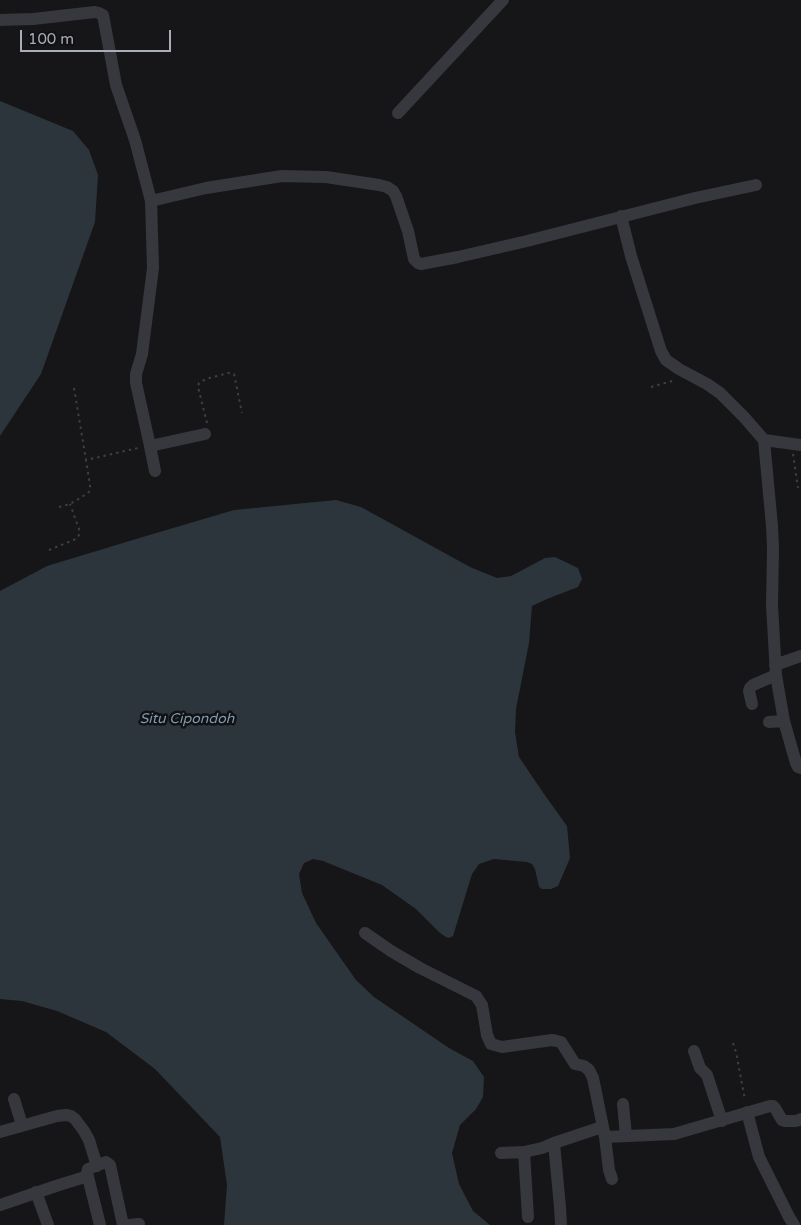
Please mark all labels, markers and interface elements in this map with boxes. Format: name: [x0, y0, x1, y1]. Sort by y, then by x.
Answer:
scale bar: [22, 20, 174, 52]
text: 100 m: [28, 30, 74, 48]
water label: Situ Cipondoh: [140, 711, 234, 727]

